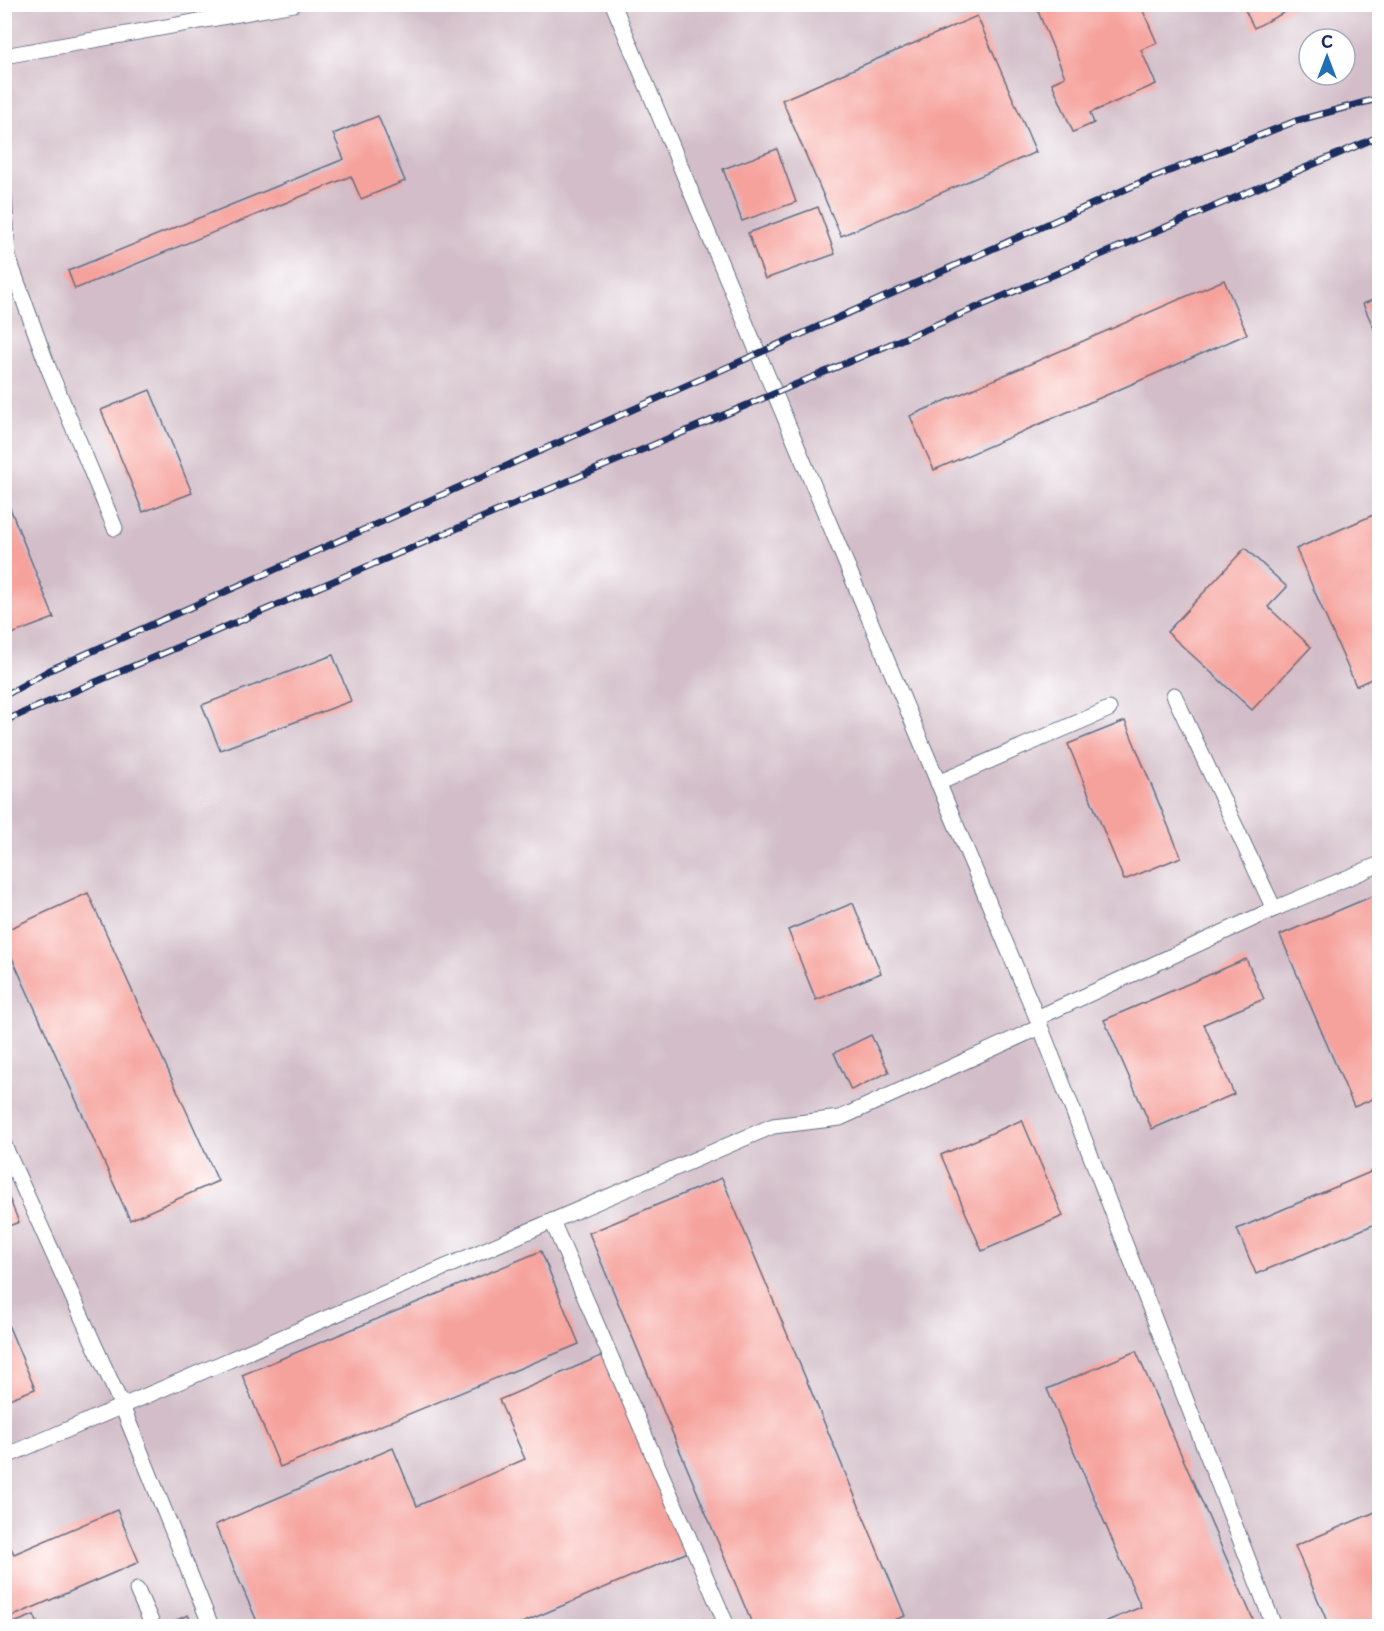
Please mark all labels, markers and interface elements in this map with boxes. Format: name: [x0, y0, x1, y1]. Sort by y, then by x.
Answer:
north arrow: [1297, 27, 1357, 87]
text: С: [1321, 29, 1333, 53]

